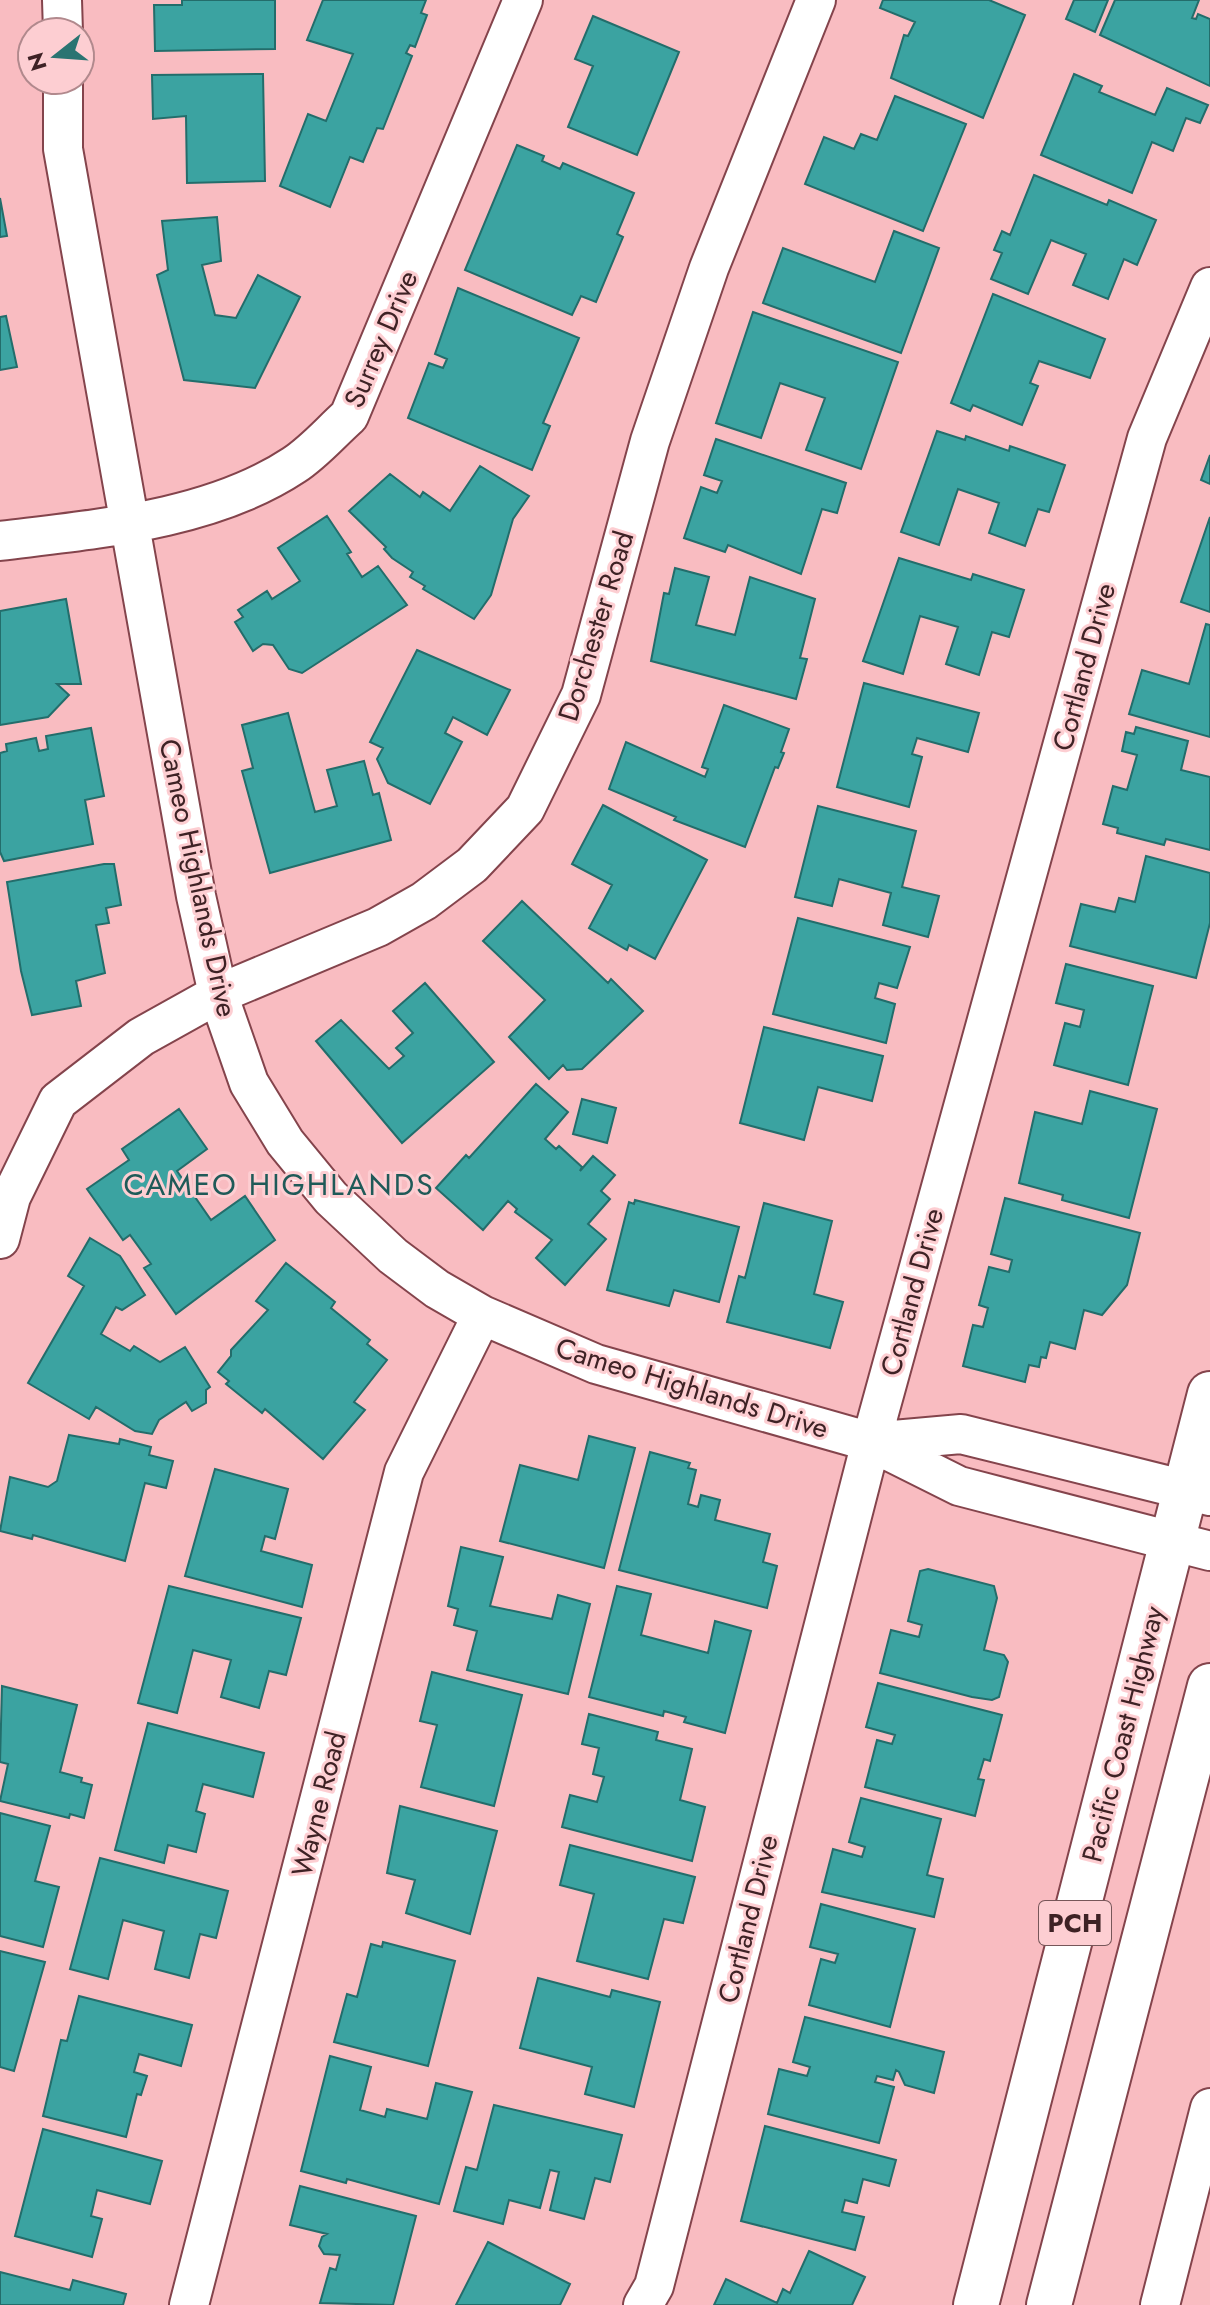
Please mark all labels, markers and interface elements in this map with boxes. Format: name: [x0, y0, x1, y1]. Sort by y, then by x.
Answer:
north arrow: [16, 16, 96, 96]
text: N: [19, 49, 55, 75]
street label: Surrey Drive: [334, 264, 428, 414]
street label: Dorchester Road: [548, 526, 644, 726]
street label: Cortland Drive: [1042, 579, 1126, 755]
street label: Cameo Highlands Drive: [149, 735, 247, 1021]
district label: CAMEO HIGHLANDS: [123, 1163, 435, 1206]
street label: Cortland Drive: [870, 1204, 954, 1380]
street label: Cameo Highlands Drive: [551, 1327, 833, 1449]
street label: Pacific Coast Highway: [1071, 1601, 1175, 1866]
street label: Wayne Road: [281, 1727, 357, 1881]
street label: Cortland Drive: [707, 1831, 789, 2007]
road number: PCH: [1039, 1901, 1111, 1945]

